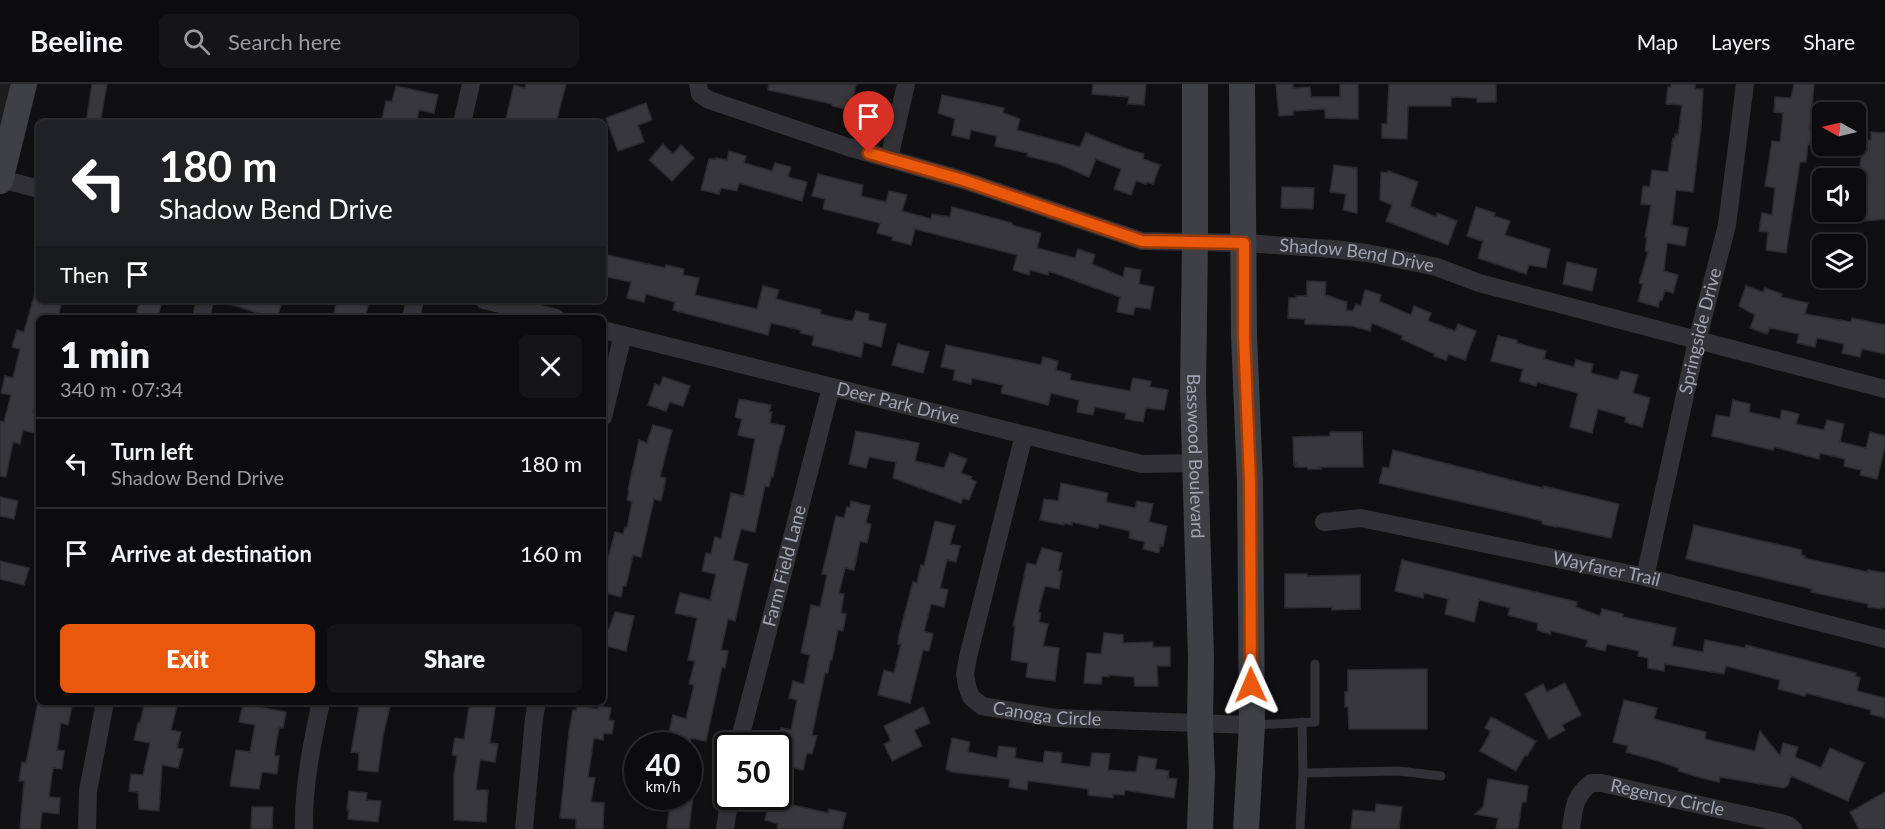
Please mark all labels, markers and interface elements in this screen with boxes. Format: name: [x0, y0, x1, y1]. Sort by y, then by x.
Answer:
search box: [159, 14, 579, 68]
text: Beeline: [30, 24, 123, 58]
icon: search: [180, 25, 213, 58]
text: Search here: [228, 28, 341, 55]
text: Map: [1637, 29, 1678, 54]
text: Layers: [1711, 29, 1770, 54]
text: Share: [1803, 29, 1855, 54]
pin: [843, 91, 894, 153]
icon: arrive: [852, 100, 885, 133]
north arrow: [1812, 102, 1866, 156]
map controls: [1812, 102, 1866, 288]
text: 180 m: [159, 141, 277, 191]
icon: left: [60, 144, 138, 222]
button: sound: [1812, 168, 1866, 222]
text: Shadow Bend Drive: [159, 192, 393, 225]
street label: Shadow Bend Drive: [1279, 233, 1436, 276]
button: layers: [1812, 234, 1866, 288]
icon: arrive: [121, 258, 154, 291]
text: Then: [60, 261, 109, 288]
street label: Springside Drive: [1674, 265, 1725, 396]
text: 1 min: [60, 332, 150, 376]
button: close: [519, 335, 582, 398]
street label: Basswood Boulevard: [1183, 373, 1209, 539]
street label: Deer Park Drive: [834, 376, 962, 428]
text: 340 m · 07:34: [60, 377, 183, 401]
text: Turn left: [111, 438, 193, 465]
icon: left: [60, 447, 93, 480]
text: 180 m: [520, 450, 582, 477]
text: Shadow Bend Drive: [111, 465, 284, 489]
street label: Farm Field Lane: [757, 503, 810, 629]
icon: arrive: [60, 537, 93, 570]
text: Arrive at destination: [111, 540, 312, 567]
text: 160 m: [520, 540, 582, 567]
street label: Wayfarer Trail: [1551, 546, 1663, 591]
button: Exit: [60, 624, 315, 693]
button: Share: [327, 624, 582, 693]
position arrow: [1219, 653, 1283, 717]
street label: Canoga Circle: [991, 696, 1102, 730]
speed limit sign: 50: [714, 732, 792, 810]
text: 40: [646, 746, 680, 782]
street label: Regency Circle: [1609, 773, 1727, 820]
text: km/h: [645, 777, 681, 795]

